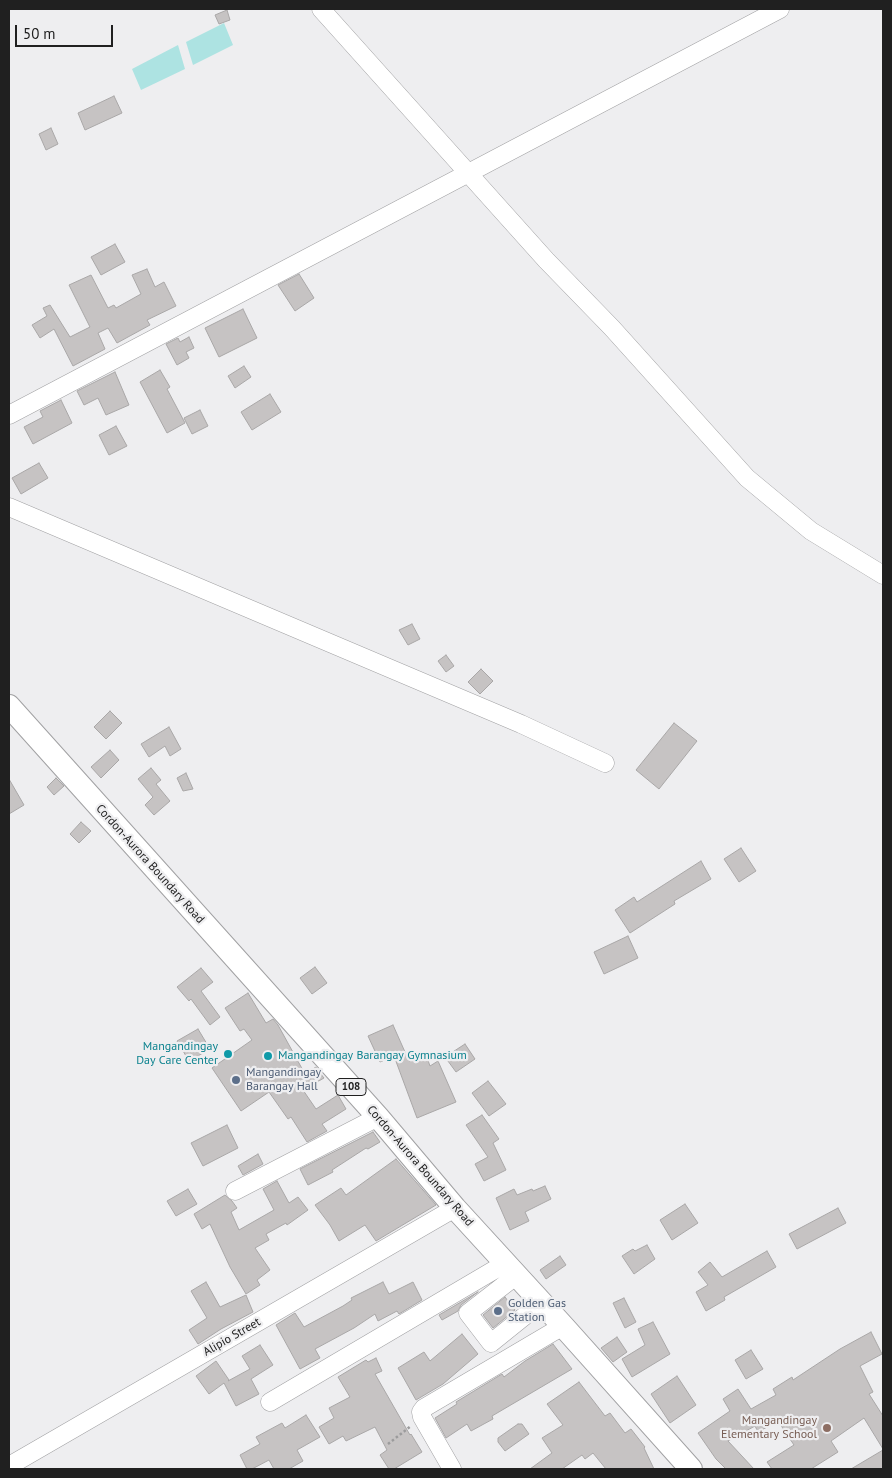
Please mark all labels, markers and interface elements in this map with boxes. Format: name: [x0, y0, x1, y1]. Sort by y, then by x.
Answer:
scale bar: [18, 15, 115, 47]
text: 50 m: [23, 24, 56, 43]
street label: Cordon-Aurora Boundary Road: [93, 802, 207, 926]
place label: Mangandingay Day Care Center: [136, 1040, 218, 1068]
marker: Mangandingay Day Care Center: [222, 1048, 234, 1060]
place label: Mangandingay Barangay Gymnasium: [278, 1049, 467, 1063]
marker: Mangandingay Barangay Gymnasium: [262, 1050, 274, 1062]
place label: Mangandingay Barangay Hall: [246, 1066, 321, 1094]
marker: Mangandingay Barangay Hall: [230, 1074, 242, 1086]
road number: 108: [336, 1078, 366, 1096]
street label: Cordon-Aurora Boundary Road: [364, 1103, 476, 1229]
place label: Golden Gas Station: [508, 1297, 566, 1325]
marker: Golden Gas Station: [492, 1305, 504, 1317]
street label: Alipio Street: [201, 1315, 263, 1359]
place label: Mangandingay Elementary School: [721, 1414, 817, 1442]
marker: Mangandingay Elementary School: [821, 1422, 833, 1434]

